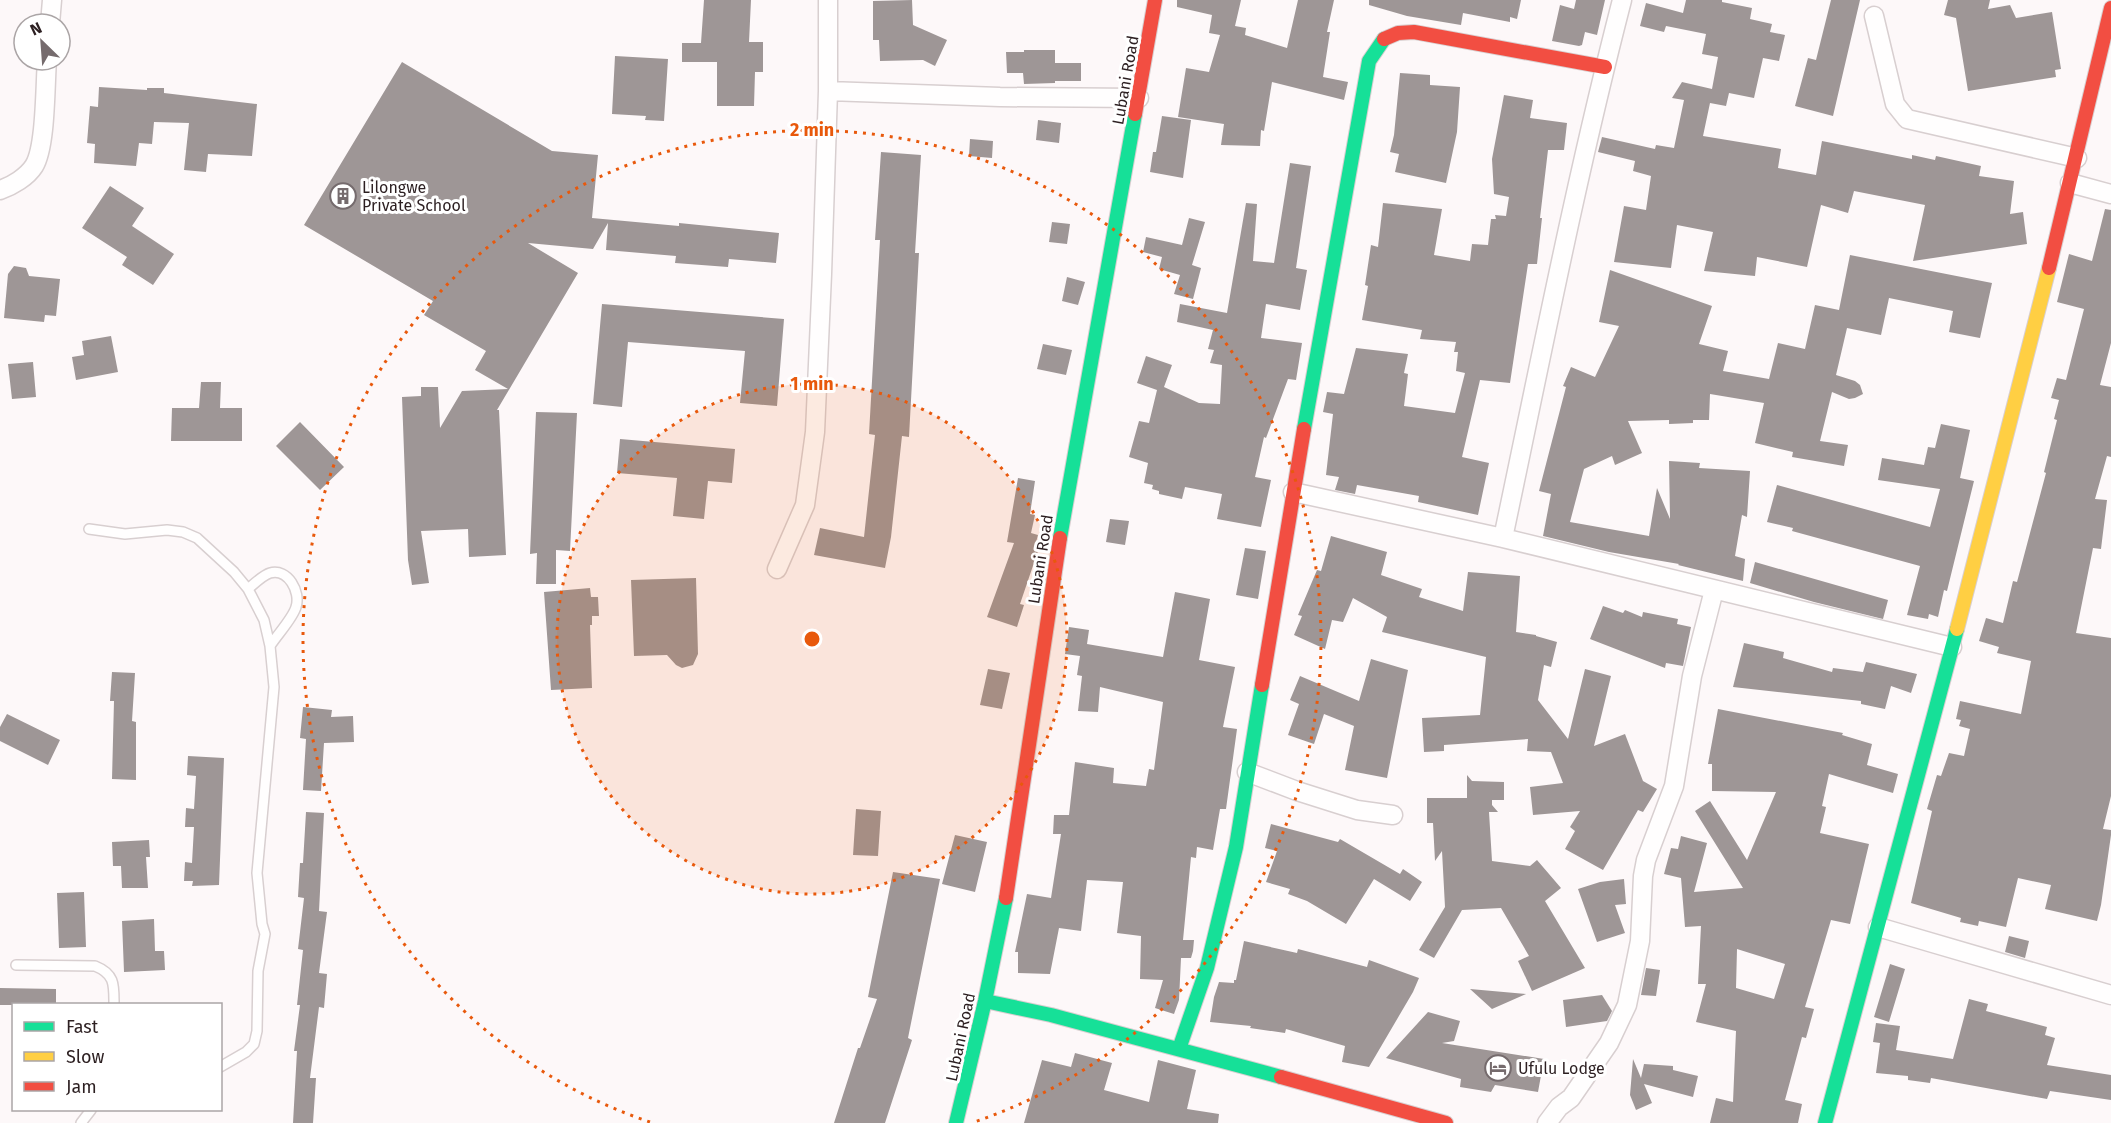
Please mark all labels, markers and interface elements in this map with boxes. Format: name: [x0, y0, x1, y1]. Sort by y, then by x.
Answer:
north arrow: [12, 12, 72, 72]
text: N: [27, 18, 45, 40]
street label: Lubani Road: [1108, 34, 1143, 126]
text: 2 min: [790, 119, 834, 141]
place label: Lilongwe Private School: [362, 178, 466, 215]
building icon: Lilongwe Private School: [328, 181, 358, 211]
text: 1 min: [790, 373, 834, 395]
street label: Lubani Road: [1024, 513, 1057, 605]
centre of rings: [802, 629, 822, 649]
street label: Lubani Road: [942, 991, 979, 1083]
legend: [12, 1003, 222, 1111]
text: Fast: [66, 1016, 99, 1038]
text: Slow: [66, 1046, 105, 1068]
hotel icon: Ufulu Lodge: [1483, 1053, 1513, 1083]
place label: Ufulu Lodge: [1518, 1059, 1605, 1078]
text: Jam: [66, 1076, 97, 1098]

